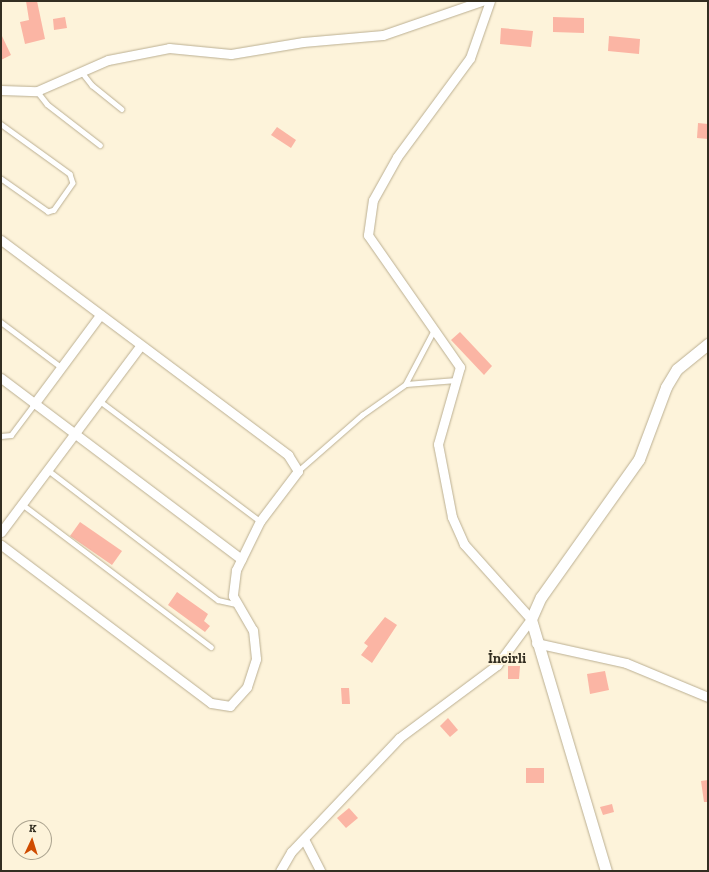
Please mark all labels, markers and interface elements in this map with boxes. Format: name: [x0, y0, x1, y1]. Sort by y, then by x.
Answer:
district label: İncirli: [488, 651, 526, 667]
north arrow: [12, 820, 52, 860]
text: K: [29, 822, 37, 835]

